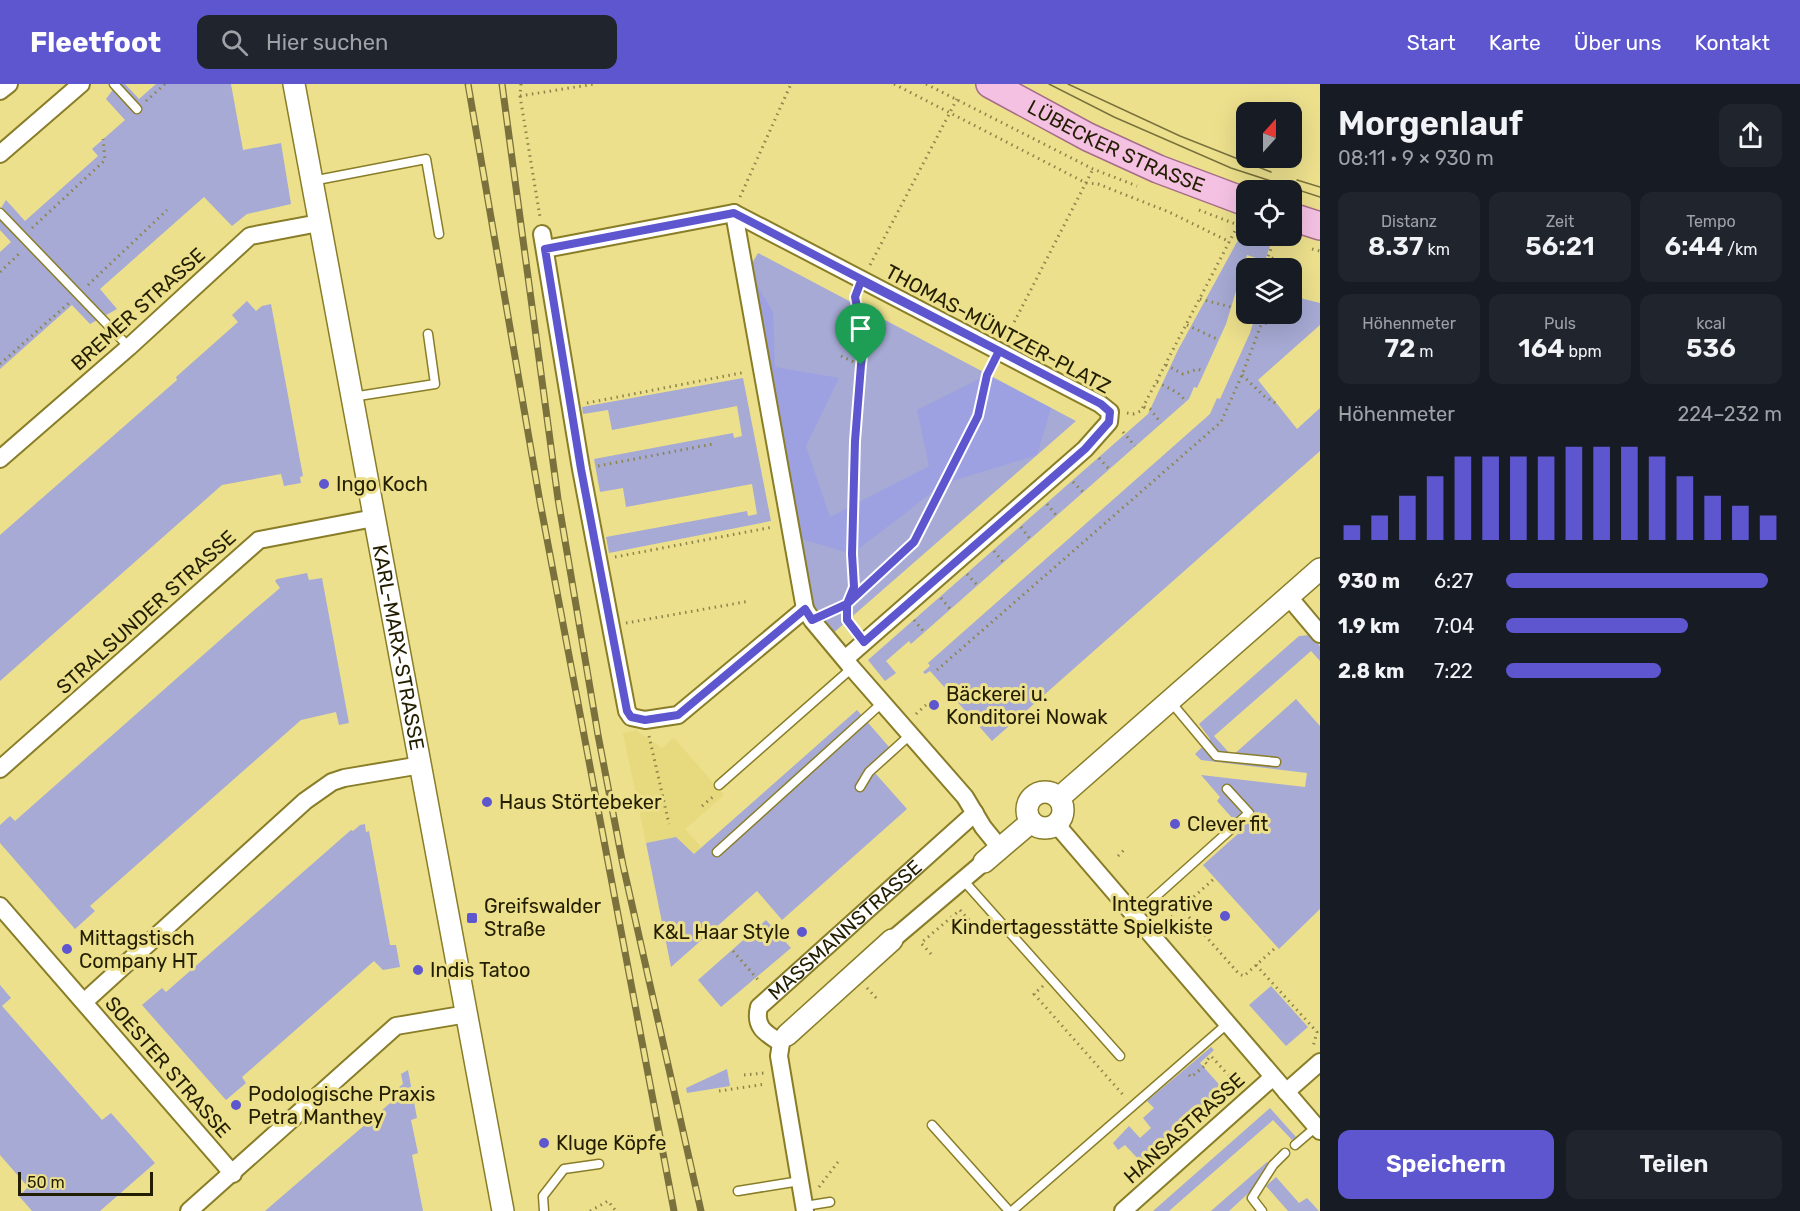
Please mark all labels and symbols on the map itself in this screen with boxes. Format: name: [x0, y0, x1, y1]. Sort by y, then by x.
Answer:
street label: LÜBECKER STRASSE: [1023, 95, 1208, 197]
north arrow: [1236, 102, 1302, 168]
street label: BREMER STRASSE: [66, 243, 210, 375]
street label: THOMAS-MÜNTZER-PLATZ: [881, 259, 1115, 399]
pin: [835, 303, 886, 365]
place label: Ingo Koch: [336, 472, 428, 496]
marker: Ingo Koch: [317, 477, 331, 491]
street label: STRALSUNDER STRASSE: [51, 525, 241, 699]
street label: KARL-MARX-STRASSE: [368, 543, 429, 752]
place label: Bäckerei u. Konditorei Nowak: [946, 682, 1108, 729]
marker: Bäckerei u. Konditorei Nowak: [927, 698, 941, 712]
place label: Haus Störtebeker: [499, 790, 662, 814]
marker: Haus Störtebeker: [480, 795, 494, 809]
place label: Clever fit: [1187, 812, 1269, 836]
marker: Clever fit: [1168, 817, 1182, 831]
street label: MASSMANNSTRASSE: [763, 855, 927, 1005]
place label: Integrative Kindertagesstätte Spielkiste: [951, 892, 1213, 939]
place label: Greifswalder Straße: [484, 894, 601, 941]
marker: Integrative Kindertagesstätte Spielkiste: [1218, 909, 1232, 923]
marker: Greifswalder Straße: [465, 911, 479, 925]
place label: K&L Haar Style: [653, 920, 790, 944]
marker: K&L Haar Style: [795, 925, 809, 939]
place label: Mittagstisch Company HT: [79, 926, 198, 973]
marker: Mittagstisch Company HT: [60, 942, 74, 956]
place label: Indis Tatoo: [430, 958, 530, 982]
marker: Indis Tatoo: [411, 963, 425, 977]
street label: SOESTER STRASSE: [100, 991, 236, 1143]
street label: HANSASTRASSE: [1119, 1068, 1249, 1188]
place label: Podologische Praxis Petra Manthey: [248, 1082, 435, 1129]
marker: Podologische Praxis Petra Manthey: [229, 1098, 243, 1112]
place label: Kluge Köpfe: [556, 1131, 666, 1155]
marker: Kluge Köpfe: [537, 1136, 551, 1150]
scale bar: [18, 1169, 153, 1196]

